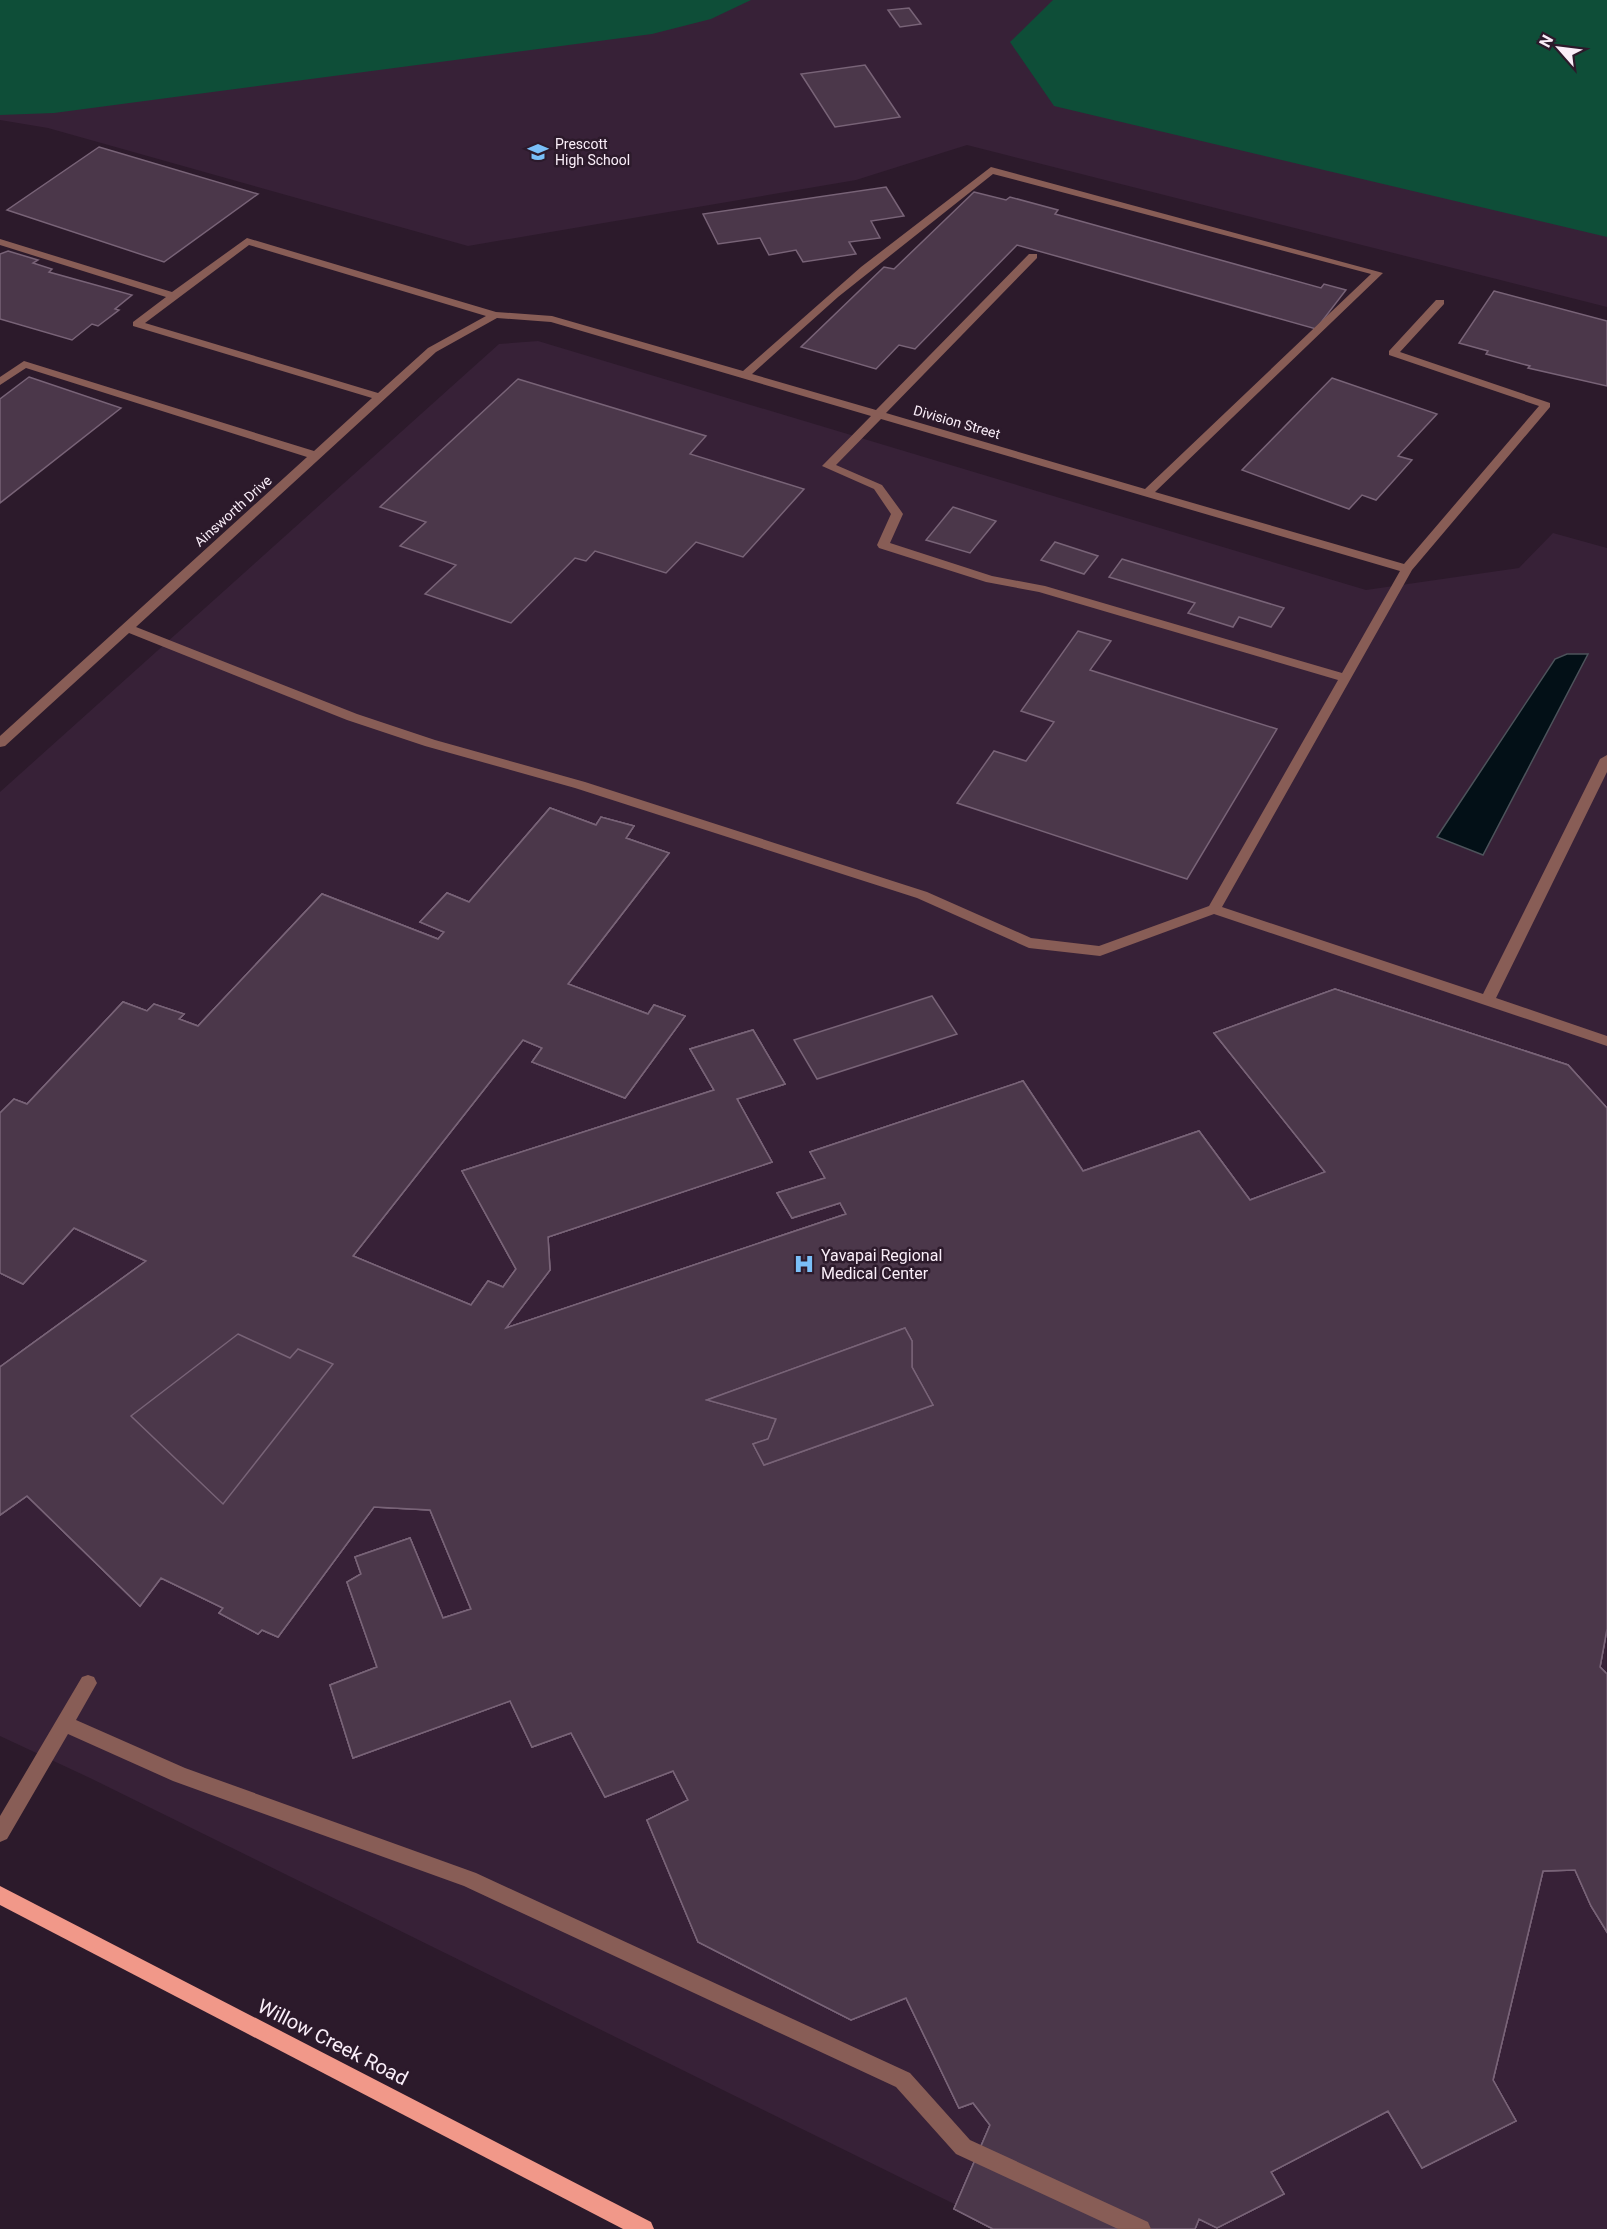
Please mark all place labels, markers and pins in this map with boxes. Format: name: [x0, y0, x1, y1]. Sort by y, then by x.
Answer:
place label: Prescott High School: [555, 136, 630, 168]
school or university icon: Prescott High School: [526, 140, 550, 164]
place label: Yavapai Regional Medical Center: [821, 1246, 942, 1283]
hospital icon: Yavapai Regional Medical Center: [792, 1252, 816, 1276]

